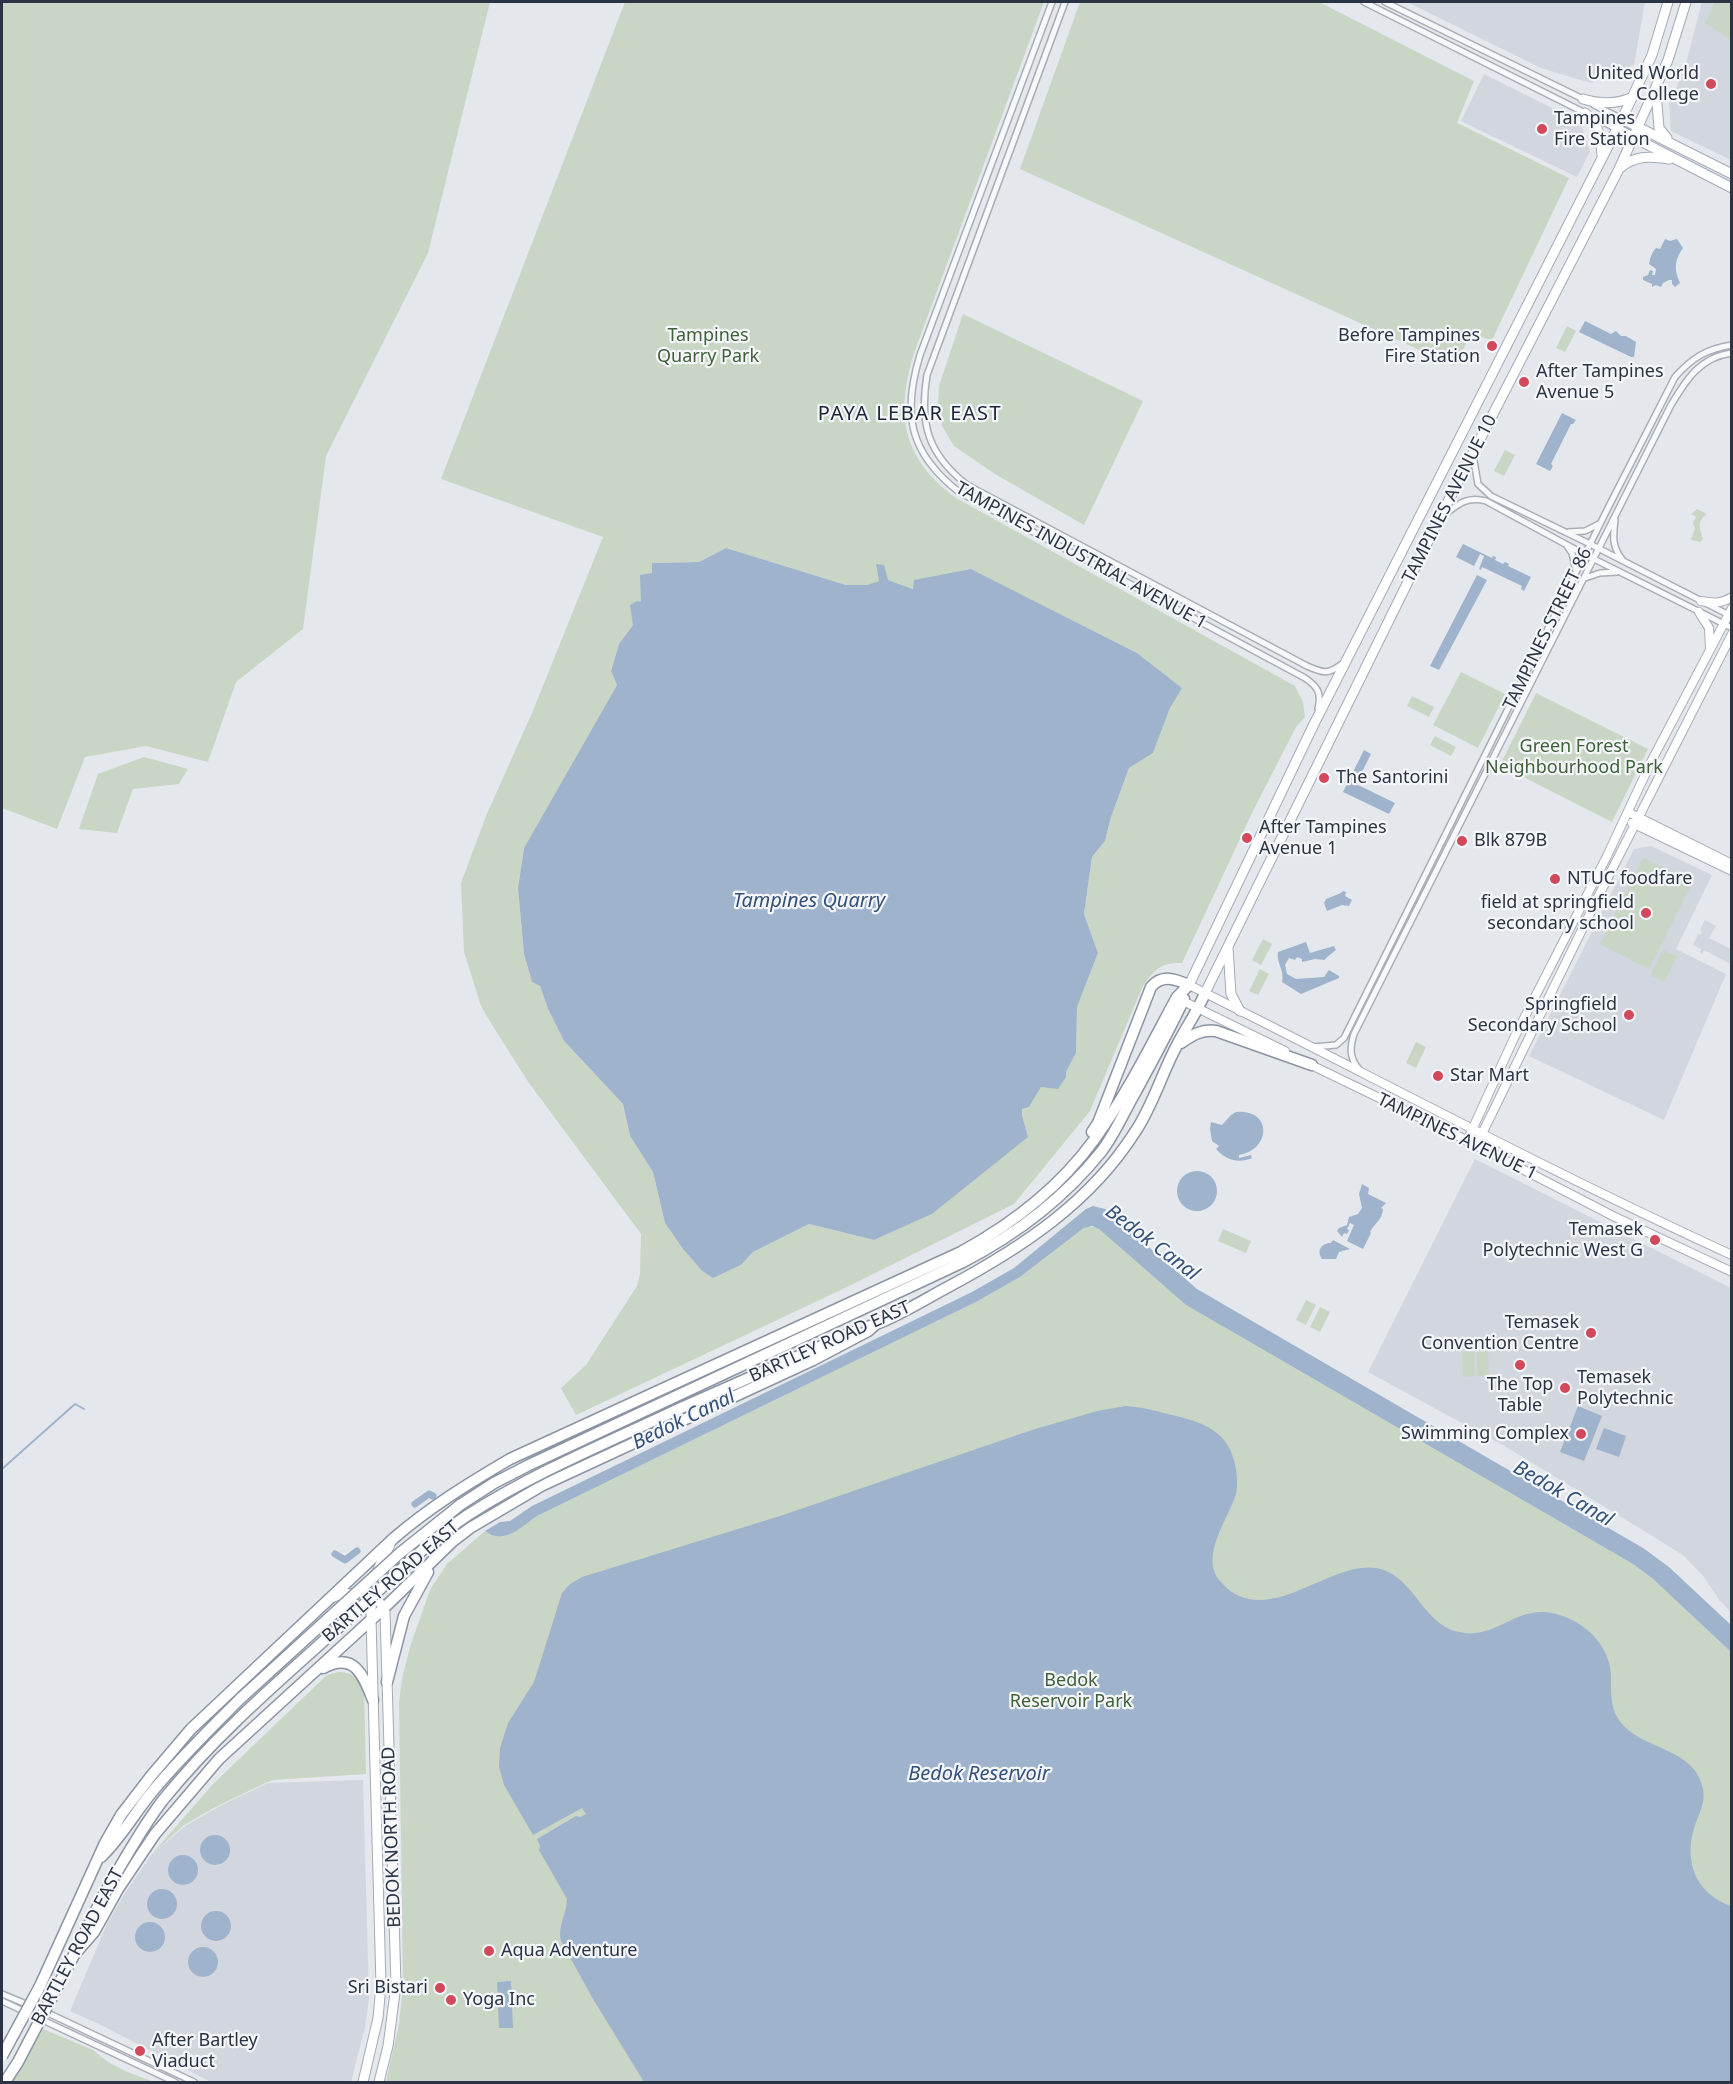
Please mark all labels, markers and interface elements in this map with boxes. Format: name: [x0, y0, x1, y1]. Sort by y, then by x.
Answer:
place label: United World College: [1587, 63, 1699, 106]
marker: United World College: [1704, 77, 1718, 91]
place label: Tampines Fire Station: [1554, 108, 1650, 150]
marker: Tampines Fire Station: [1535, 122, 1549, 136]
park label: Tampines Quarry Park: [657, 325, 759, 368]
place label: Before Tampines Fire Station: [1338, 325, 1480, 368]
marker: Before Tampines Fire Station: [1485, 339, 1499, 353]
place label: After Tampines Avenue 5: [1536, 361, 1664, 404]
marker: After Tampines Avenue 5: [1517, 375, 1531, 389]
district label: PAYA LEBAR EAST: [818, 402, 1002, 426]
street label: TAMPINES AVENUE 10: [1398, 411, 1502, 587]
street label: TAMPINES INDUSTRIAL AVENUE 1: [952, 478, 1210, 634]
street label: TAMPINES STREET 86: [1499, 544, 1597, 714]
park label: Green Forest Neighbourhood Park: [1485, 736, 1663, 778]
place label: The Santorini: [1336, 767, 1448, 789]
marker: The Santorini: [1317, 771, 1331, 785]
place label: After Tampines Avenue 1: [1259, 817, 1387, 860]
place label: Blk 879B: [1474, 830, 1547, 852]
marker: After Tampines Avenue 1: [1240, 831, 1254, 845]
marker: Blk 879B: [1455, 834, 1469, 848]
place label: NTUC foodfare: [1567, 868, 1692, 890]
marker: NTUC foodfare: [1548, 872, 1562, 886]
water label: Tampines Quarry: [733, 889, 885, 913]
place label: field at springfield secondary school: [1481, 892, 1634, 934]
marker: field at springfield secondary school: [1639, 906, 1653, 920]
place label: Springfield Secondary School: [1468, 994, 1617, 1036]
marker: Springfield Secondary School: [1622, 1008, 1636, 1022]
place label: Star Mart: [1450, 1065, 1529, 1087]
marker: Star Mart: [1431, 1069, 1445, 1083]
street label: TAMPINES AVENUE 1: [1374, 1089, 1540, 1185]
water label: Bedok Canal: [1100, 1200, 1204, 1286]
place label: Temasek Polytechnic West G: [1482, 1219, 1643, 1262]
marker: Temasek Polytechnic West G: [1648, 1233, 1662, 1247]
street label: BARTLEY ROAD EAST: [746, 1297, 914, 1387]
place label: Temasek Convention Centre: [1421, 1312, 1579, 1354]
marker: Temasek Convention Centre: [1584, 1326, 1598, 1340]
marker: The Top Table: [1513, 1358, 1527, 1372]
place label: Temasek Polytechnic: [1577, 1367, 1673, 1410]
place label: The Top Table: [1487, 1374, 1553, 1416]
marker: Temasek Polytechnic: [1558, 1381, 1572, 1395]
water label: Bedok Canal: [629, 1385, 739, 1455]
place label: Swimming Complex: [1401, 1423, 1569, 1445]
marker: Swimming Complex: [1574, 1427, 1588, 1441]
water label: Bedok Canal: [1509, 1456, 1617, 1532]
street label: BARTLEY ROAD EAST: [318, 1517, 464, 1647]
park label: Bedok Reservoir Park: [1010, 1670, 1132, 1712]
street label: BEDOK NORTH ROAD: [378, 1746, 406, 1928]
water label: Bedok Reservoir: [908, 1762, 1050, 1786]
street label: BARTLEY ROAD EAST: [28, 1865, 128, 2029]
place label: Aqua Adventure: [501, 1940, 637, 1962]
marker: Aqua Adventure: [482, 1944, 496, 1958]
place label: Sri Bistari: [348, 1977, 428, 1999]
marker: Sri Bistari: [433, 1981, 447, 1995]
place label: Yoga Inc: [463, 1989, 535, 2011]
marker: Yoga Inc: [444, 1993, 458, 2007]
place label: After Bartley Viaduct: [152, 2030, 258, 2072]
marker: After Bartley Viaduct: [133, 2044, 147, 2058]

